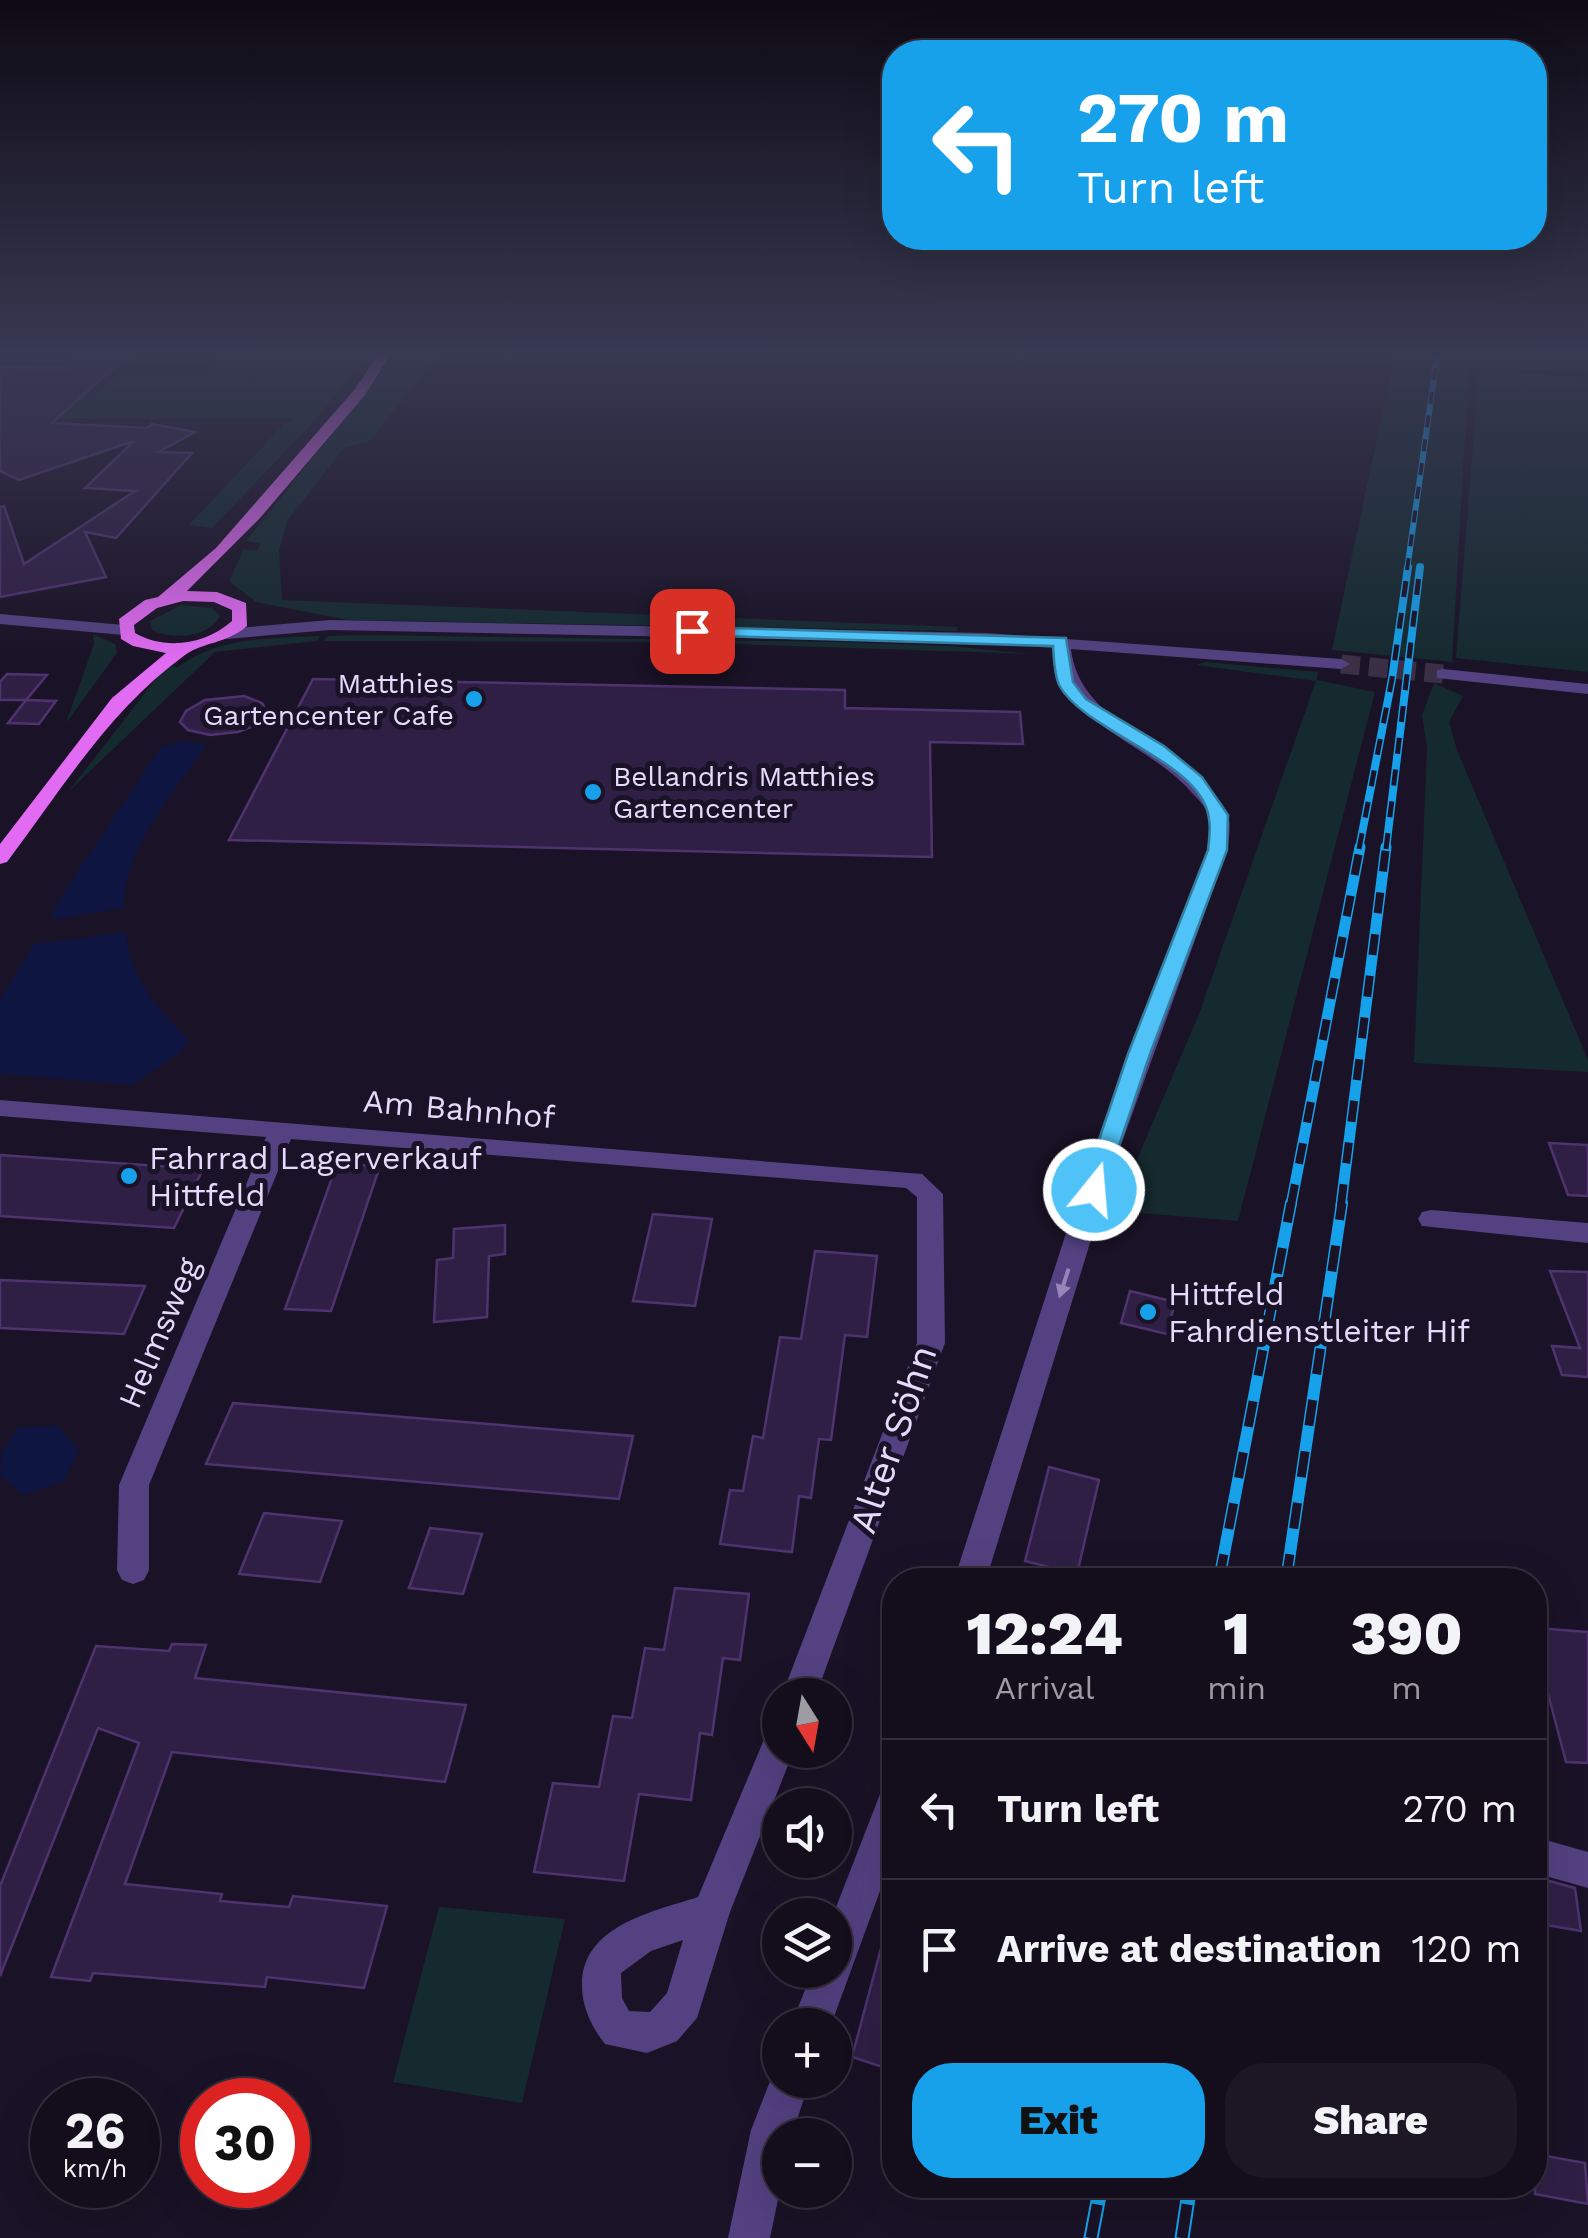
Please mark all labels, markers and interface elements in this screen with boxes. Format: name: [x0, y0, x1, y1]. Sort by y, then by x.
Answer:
text: 270 m: [1077, 77, 1289, 159]
icon: left: [912, 80, 1042, 210]
text: Turn left: [1077, 161, 1264, 214]
pin: [650, 589, 735, 674]
icon: arrive: [665, 604, 720, 659]
place label: Matthies Gartencenter Cafe: [203, 667, 454, 732]
marker: Matthies Gartencenter Cafe: [463, 688, 485, 710]
place label: Bellandris Matthies Gartencenter: [613, 760, 875, 825]
marker: Bellandris Matthies Gartencenter: [582, 781, 604, 803]
street label: Am Bahnhof: [361, 1082, 557, 1136]
position arrow: [1042, 1138, 1146, 1242]
place label: Fahrrad Lagerverkauf Hittfeld: [149, 1139, 482, 1214]
marker: Fahrrad Lagerverkauf Hittfeld: [118, 1165, 140, 1187]
street label: Helmsweg: [110, 1251, 208, 1414]
one-way arrow: [1056, 1269, 1071, 1299]
place label: Hittfeld Fahrdienstleiter Hif: [1168, 1275, 1470, 1350]
marker: Hittfeld Fahrdienstleiter Hif: [1137, 1301, 1159, 1323]
street label: Alter Söhn: [840, 1339, 946, 1539]
text: 12:24: [967, 1598, 1123, 1669]
text: 1: [1223, 1598, 1250, 1669]
text: 390: [1351, 1598, 1463, 1669]
text: Arrival: [995, 1669, 1095, 1707]
text: min: [1207, 1669, 1266, 1707]
text: m: [1391, 1669, 1422, 1707]
north arrow: [762, 1678, 852, 1768]
map controls: [762, 1678, 852, 2208]
icon: left: [912, 1782, 967, 1837]
text: Turn left: [997, 1787, 1159, 1831]
text: 270 m: [1402, 1787, 1517, 1831]
button: sound: [762, 1788, 852, 1878]
button: layers: [762, 1898, 852, 1988]
icon: arrive: [912, 1922, 967, 1977]
text: Arrive at destination: [997, 1927, 1382, 1971]
text: 120 m: [1412, 1927, 1521, 1971]
button: +: [762, 2008, 852, 2098]
button: Exit: [912, 2063, 1205, 2178]
button: Share: [1225, 2063, 1517, 2178]
speed limit sign: 30: [180, 2078, 310, 2208]
text: 26: [65, 2101, 125, 2160]
button: −: [762, 2118, 852, 2208]
text: km/h: [63, 2154, 127, 2183]

